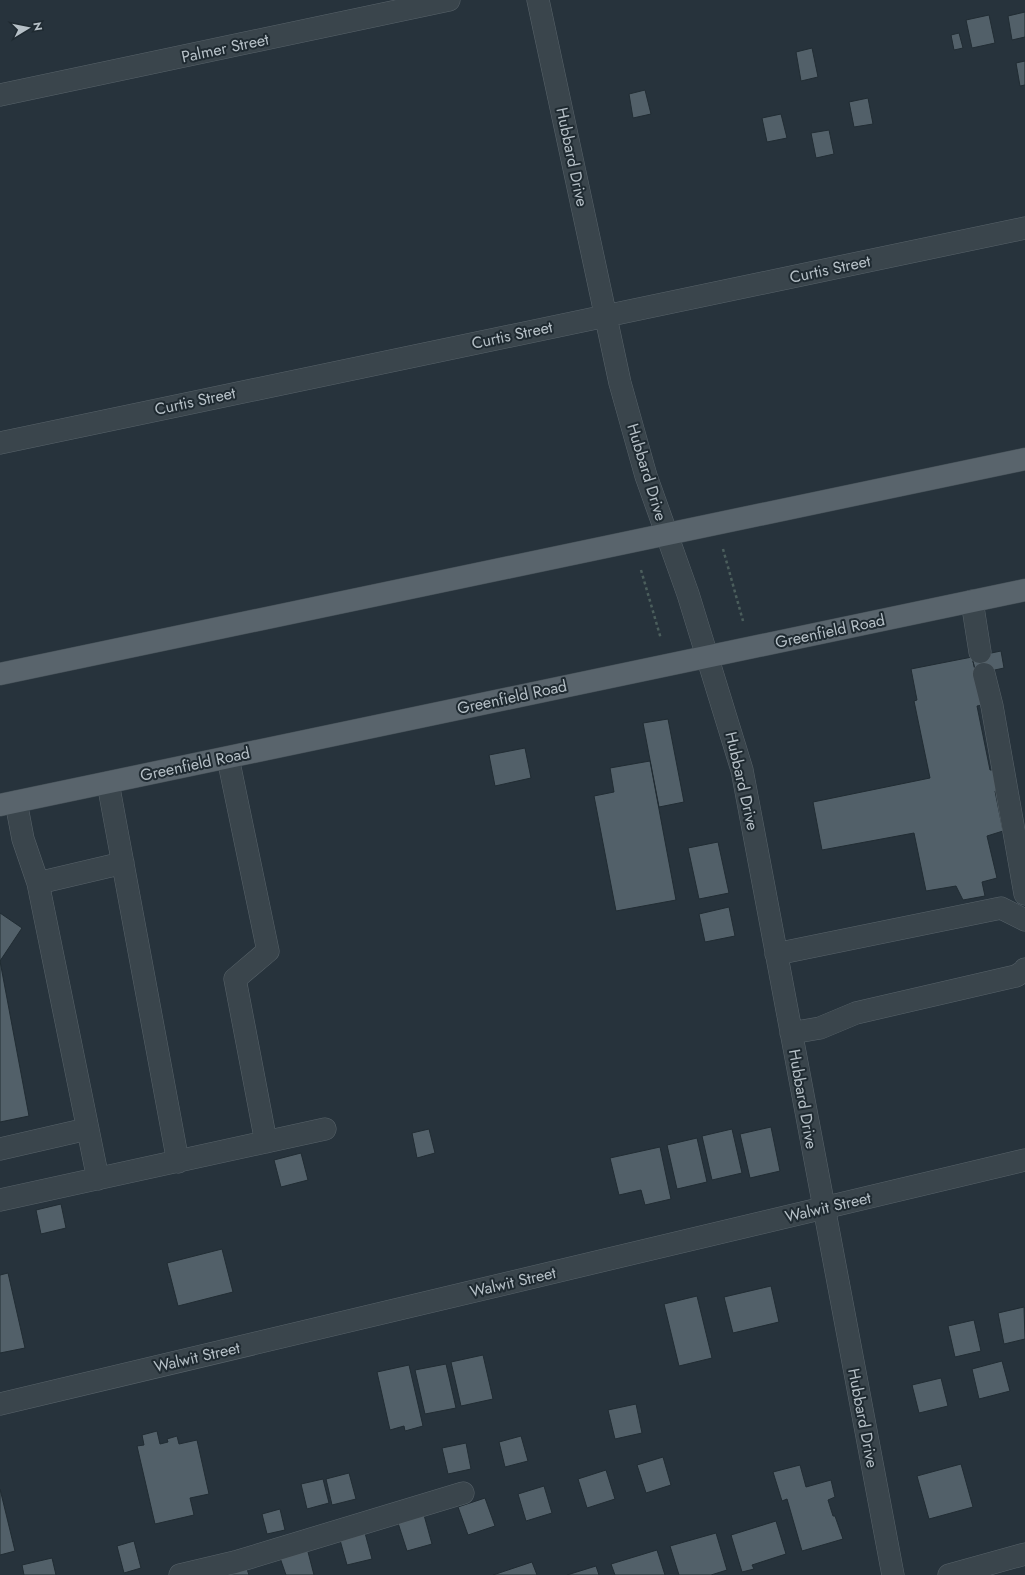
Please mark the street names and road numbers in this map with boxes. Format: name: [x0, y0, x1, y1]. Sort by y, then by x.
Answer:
street label: Palmer Street: [179, 27, 271, 68]
street label: Hubbard Drive: [550, 105, 594, 209]
street label: Curtis Street: [787, 249, 873, 289]
street label: Curtis Street: [469, 315, 555, 355]
street label: Curtis Street: [152, 381, 238, 421]
street label: Hubbard Drive: [621, 420, 673, 524]
street label: Greenfield Road: [773, 608, 887, 654]
street label: Greenfield Road: [455, 674, 569, 720]
street label: Hubbard Drive: [719, 729, 765, 833]
street label: Greenfield Road: [138, 741, 252, 787]
street label: Hubbard Drive: [783, 1047, 823, 1151]
street label: Walwit Street: [783, 1186, 873, 1228]
street label: Walwit Street: [468, 1261, 558, 1303]
street label: Walwit Street: [152, 1336, 242, 1378]
street label: Hubbard Drive: [842, 1366, 884, 1470]

